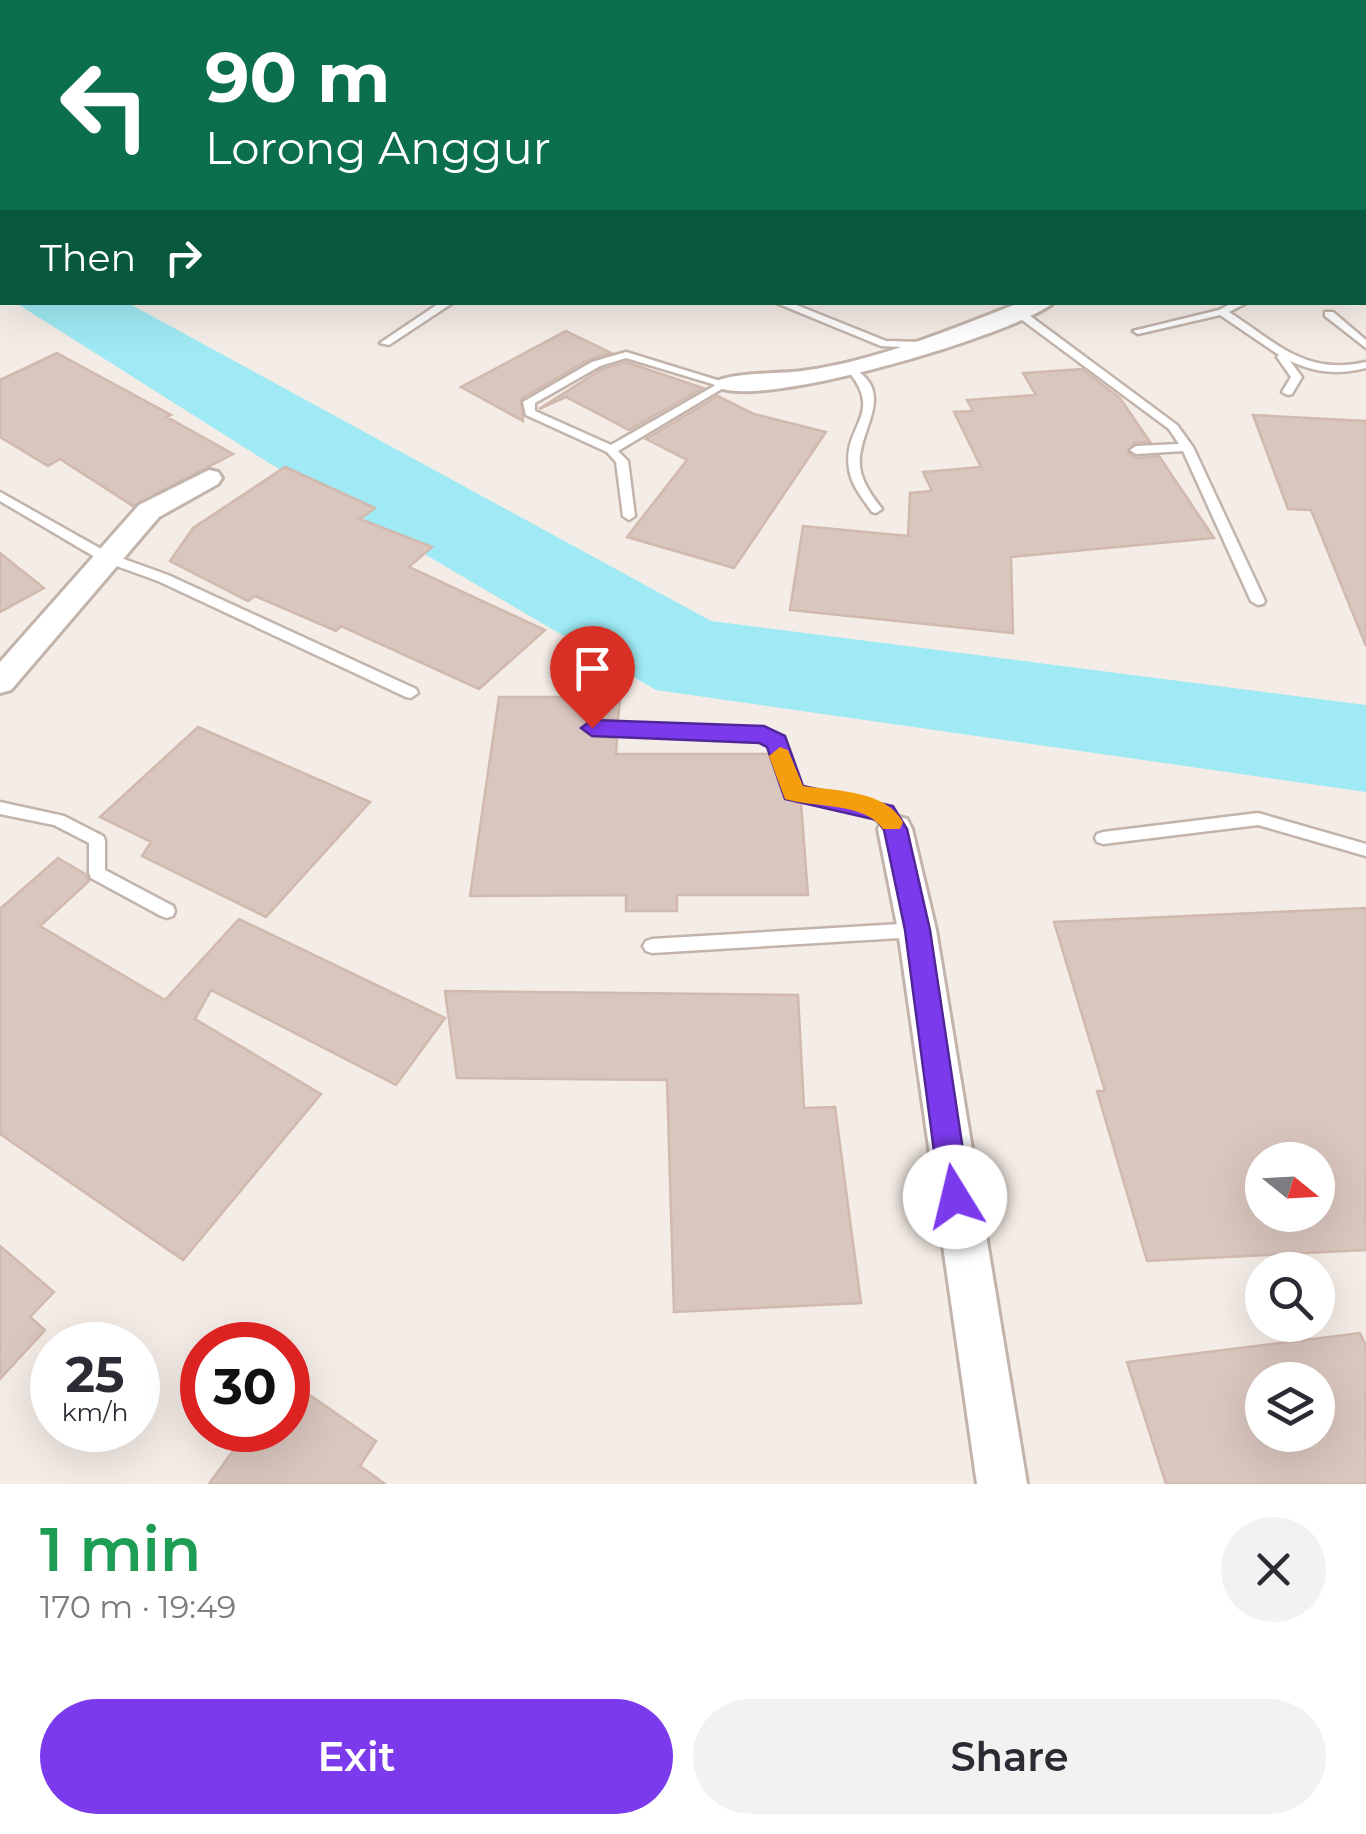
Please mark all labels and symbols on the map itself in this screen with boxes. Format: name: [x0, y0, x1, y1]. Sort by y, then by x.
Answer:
pin: [550, 626, 635, 729]
north arrow: [1245, 1142, 1335, 1232]
position arrow: [903, 1145, 1007, 1249]
speed limit sign: 30: [180, 1322, 310, 1452]

